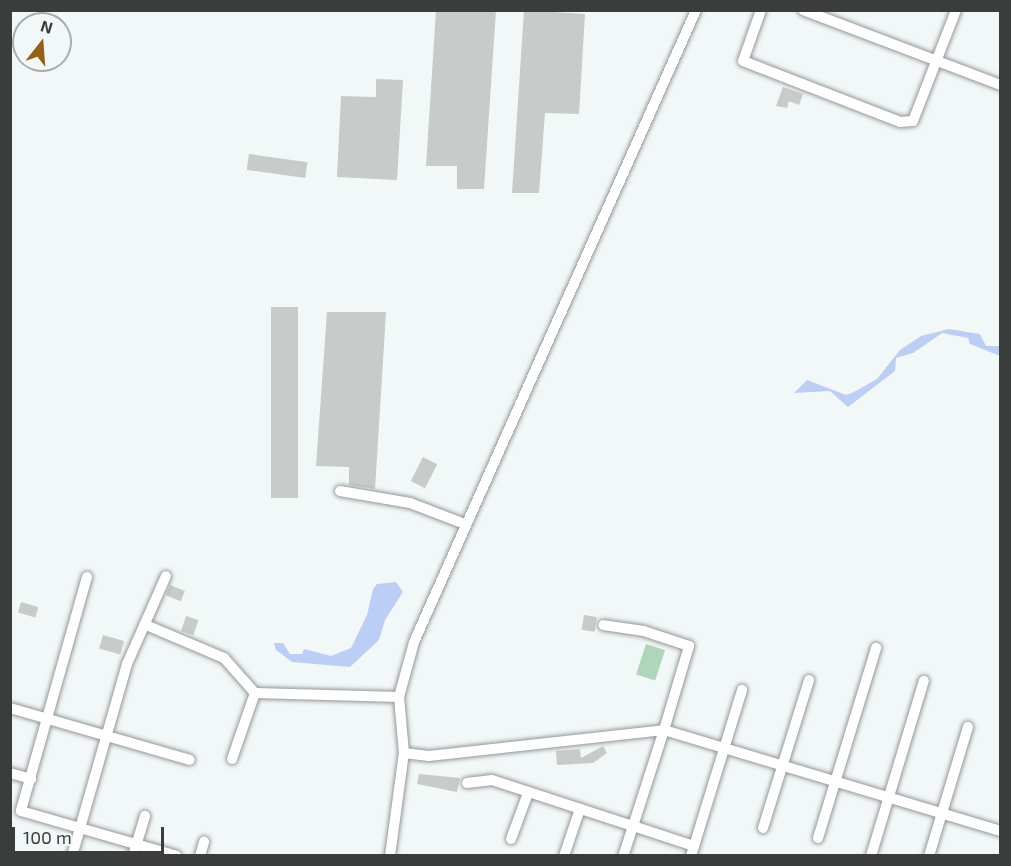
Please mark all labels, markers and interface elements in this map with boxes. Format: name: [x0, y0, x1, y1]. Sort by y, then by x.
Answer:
north arrow: [12, 12, 72, 72]
text: N: [39, 15, 55, 37]
scale bar: [15, 815, 166, 853]
text: 100 m: [23, 826, 72, 848]

